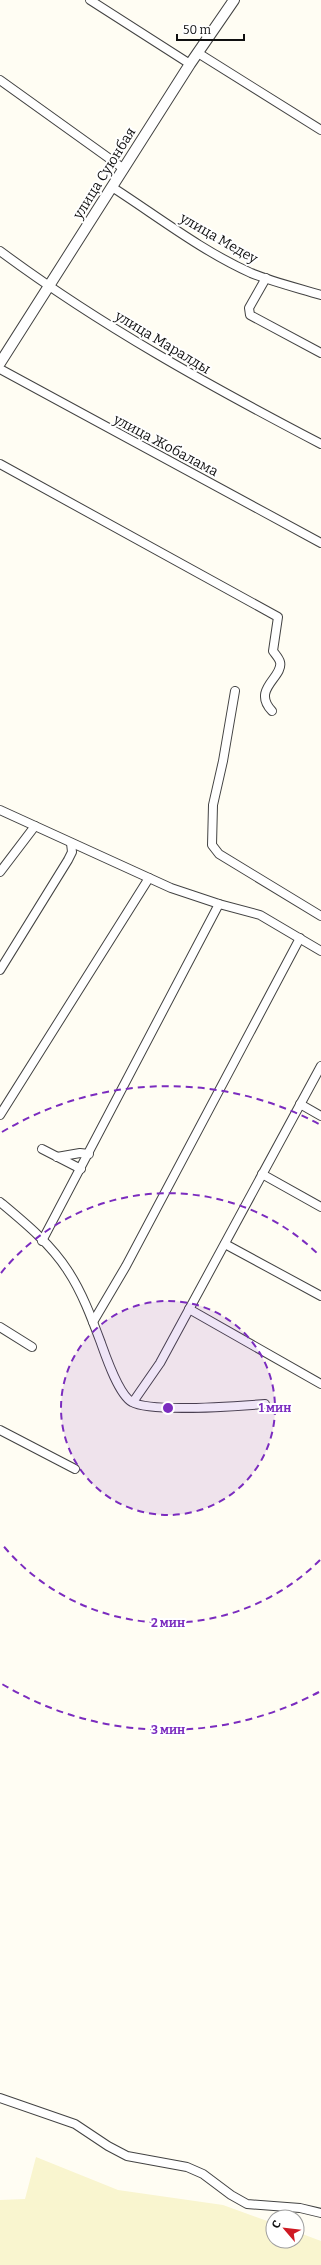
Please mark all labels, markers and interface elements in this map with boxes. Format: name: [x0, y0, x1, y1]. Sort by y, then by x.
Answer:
scale bar: [177, 16, 244, 42]
text: 50 m: [183, 23, 212, 37]
street label: улица Суюнбая: [69, 124, 139, 223]
street label: улица Медеу: [176, 209, 261, 268]
street label: улица Маралды: [111, 307, 213, 378]
street label: улица Жобалама: [110, 410, 221, 480]
centre of rings: [161, 1401, 175, 1415]
text: 1 мин: [259, 1401, 291, 1415]
text: 2 мин: [151, 1616, 185, 1630]
text: 3 мин: [151, 1723, 185, 1737]
north arrow: [265, 2209, 305, 2249]
text: С: [269, 2218, 284, 2231]

